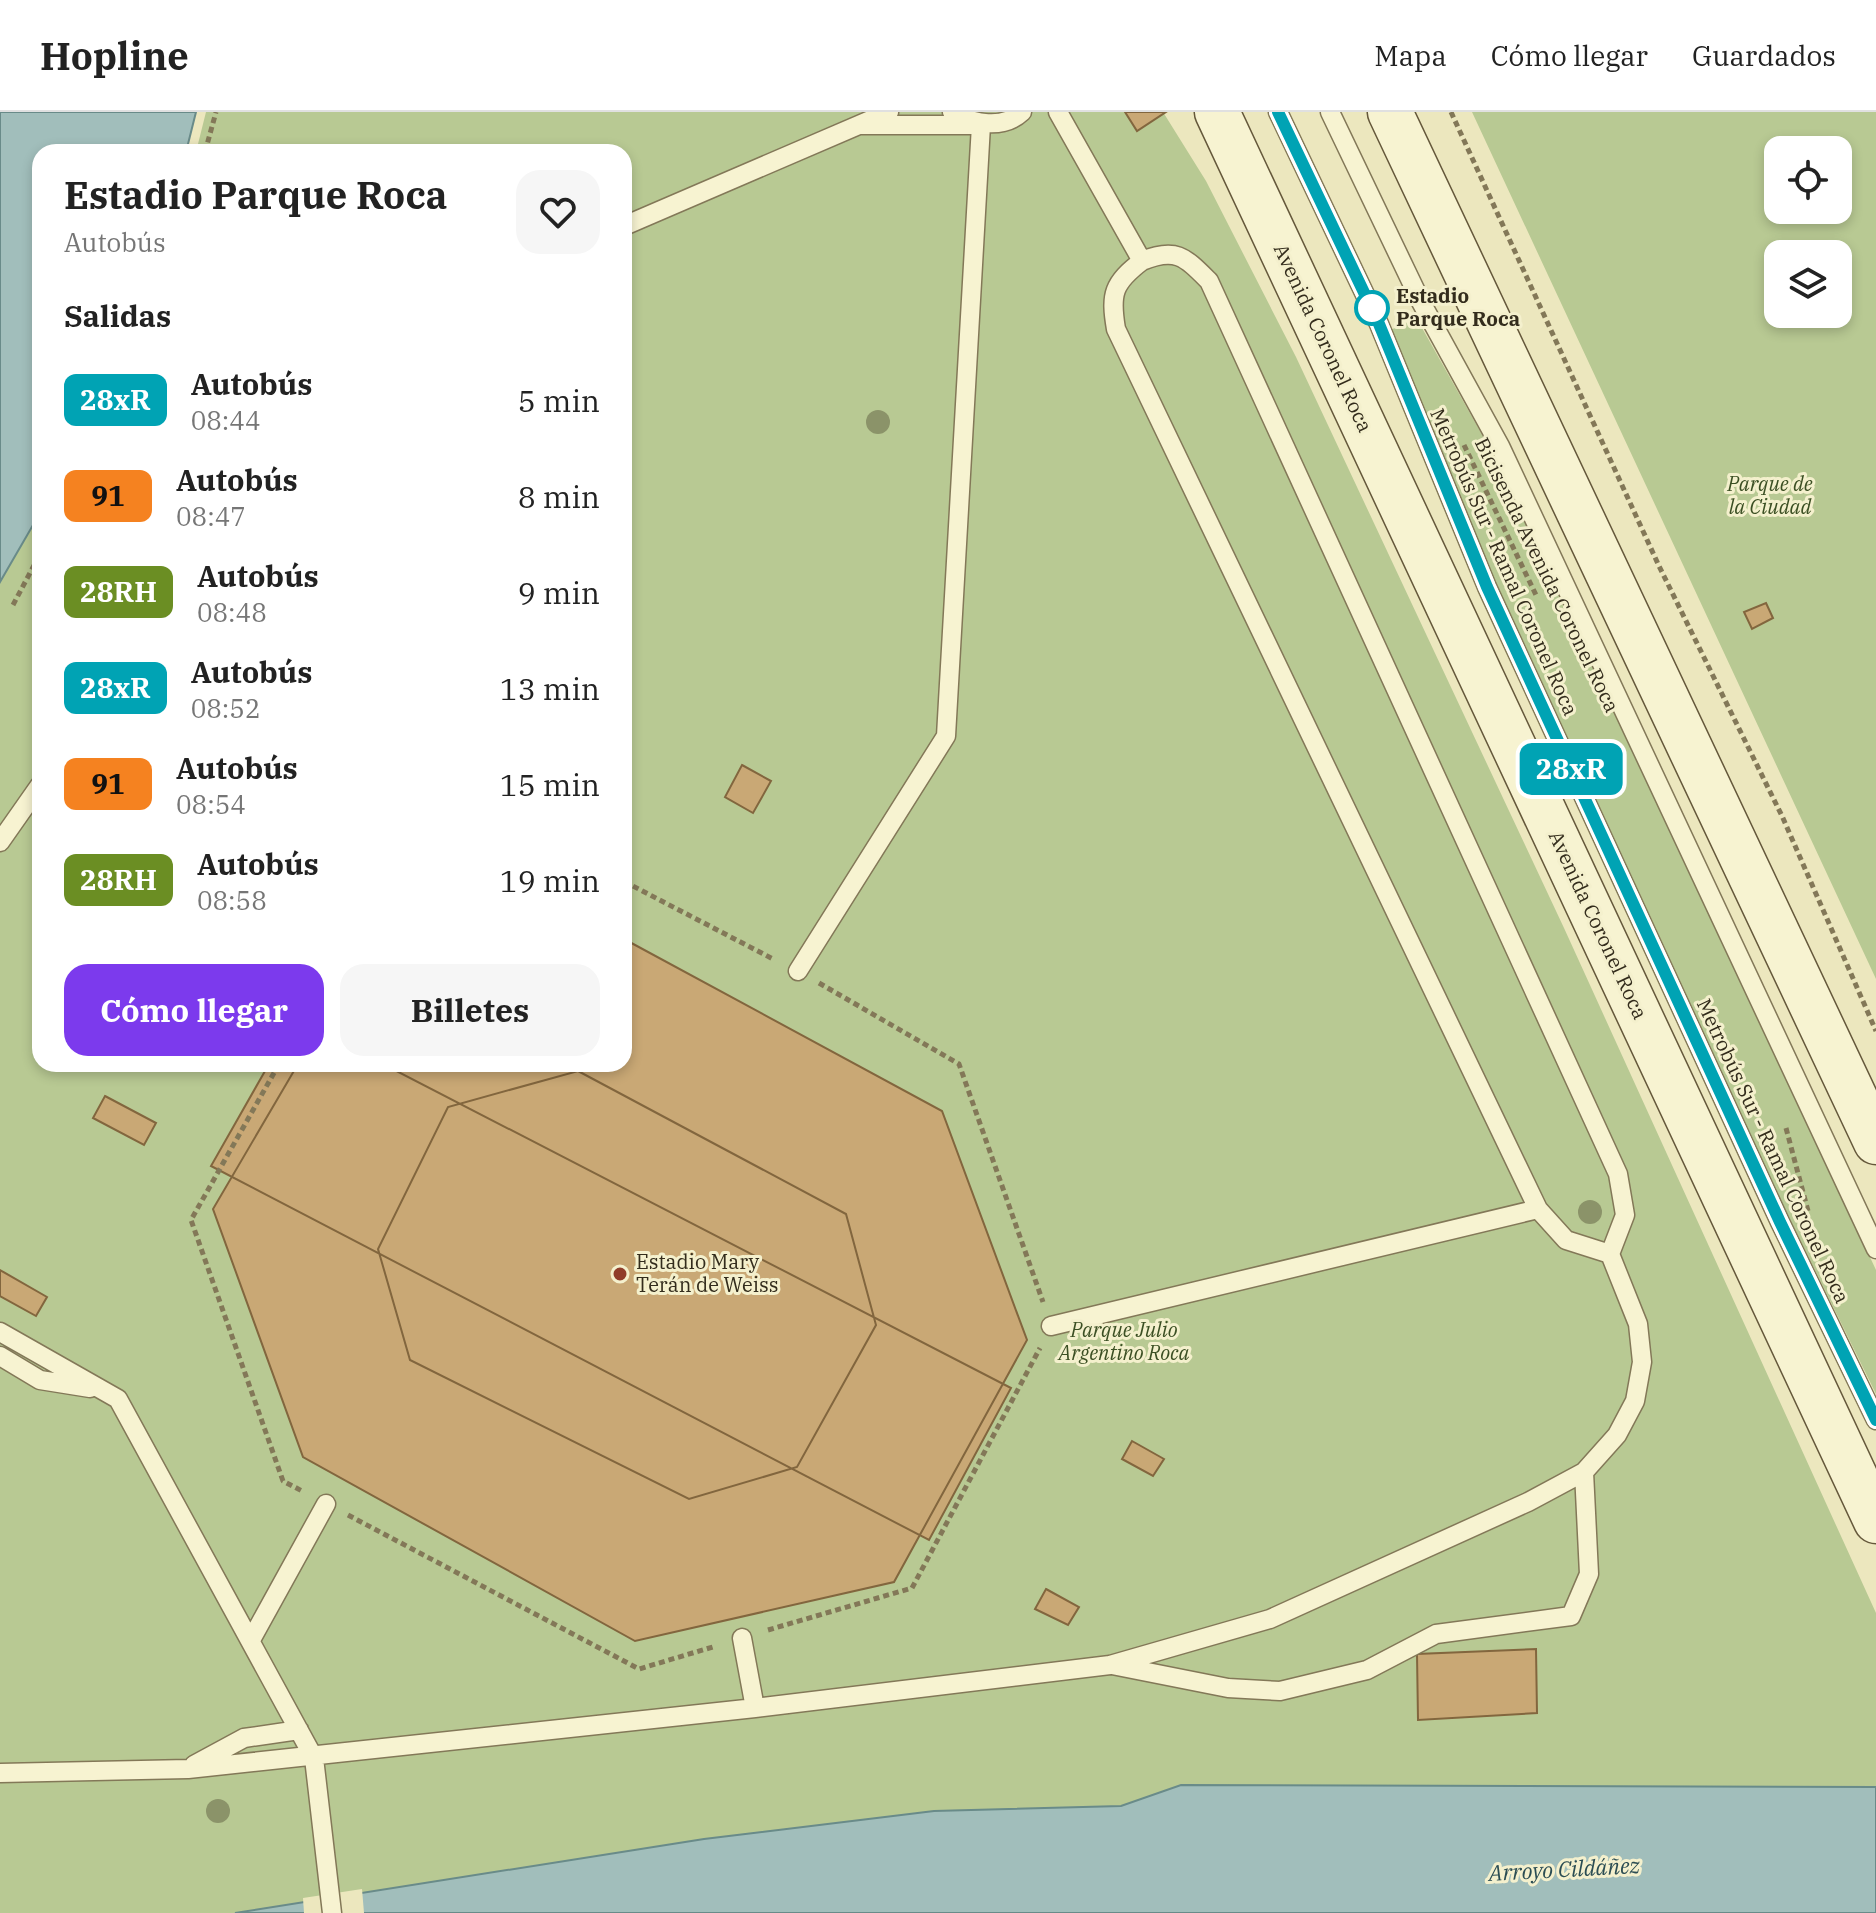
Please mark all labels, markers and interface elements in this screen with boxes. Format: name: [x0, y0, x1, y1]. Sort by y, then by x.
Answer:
text: Hopline: [40, 31, 189, 80]
text: Mapa: [1374, 37, 1447, 74]
text: Cómo llegar: [1491, 37, 1648, 74]
text: Guardados: [1692, 37, 1836, 74]
map controls: [1764, 136, 1852, 328]
button: locate: [1764, 136, 1852, 224]
text: Estadio Parque Roca: [64, 170, 447, 219]
button: heart: [516, 170, 600, 254]
text: Autobús: [64, 225, 166, 259]
street label: Avenida Coronel Roca: [1268, 239, 1379, 437]
button: layers: [1764, 240, 1852, 328]
place label: Estadio Parque Roca: [1396, 282, 1520, 332]
marker: Estadio Parque Roca: [1355, 291, 1389, 325]
text: Salidas: [64, 296, 171, 335]
text: Autobús: [191, 364, 313, 403]
text: 28xR: [80, 381, 151, 418]
text: 5 min: [518, 381, 600, 420]
text: 08:44: [191, 403, 261, 437]
street label: Metrobús Sur - Ramal Coronel Roca: [1424, 404, 1585, 720]
street label: Bicisenda Avenida Coronel Roca: [1469, 433, 1626, 717]
text: Autobús: [176, 460, 298, 499]
park label: Parque de la Ciudad: [1726, 470, 1813, 520]
text: 91: [91, 477, 125, 514]
text: 8 min: [518, 477, 600, 516]
text: 08:47: [176, 499, 246, 533]
text: Autobús: [197, 556, 319, 595]
text: 28RH: [80, 573, 157, 610]
text: 9 min: [518, 573, 600, 612]
text: 08:48: [197, 595, 267, 629]
text: Autobús: [191, 652, 313, 691]
text: 28xR: [80, 669, 151, 706]
text: 13 min: [500, 669, 600, 708]
text: 08:52: [191, 691, 261, 725]
line badge: 28xR: [1515, 743, 1627, 795]
text: Autobús: [176, 748, 298, 787]
text: 28xR: [1536, 750, 1606, 787]
text: 91: [91, 765, 125, 802]
text: 15 min: [500, 765, 600, 804]
text: 08:54: [176, 787, 246, 821]
street label: Avenida Coronel Roca: [1543, 826, 1654, 1024]
text: Autobús: [197, 844, 319, 883]
text: 28RH: [80, 861, 157, 898]
text: 19 min: [500, 861, 600, 900]
text: 08:58: [197, 883, 267, 917]
button: Cómo llegar: [64, 964, 324, 1056]
button: Billetes: [340, 964, 600, 1056]
street label: Metrobús Sur - Ramal Coronel Roca: [1691, 994, 1856, 1308]
place label: Estadio Mary Terán de Weiss: [636, 1248, 778, 1298]
marker: Estadio Mary Terán de Weiss: [611, 1265, 629, 1283]
park label: Parque Julio Argentino Roca: [1057, 1316, 1190, 1366]
water label: Arroyo Cildáñez: [1486, 1850, 1641, 1887]

